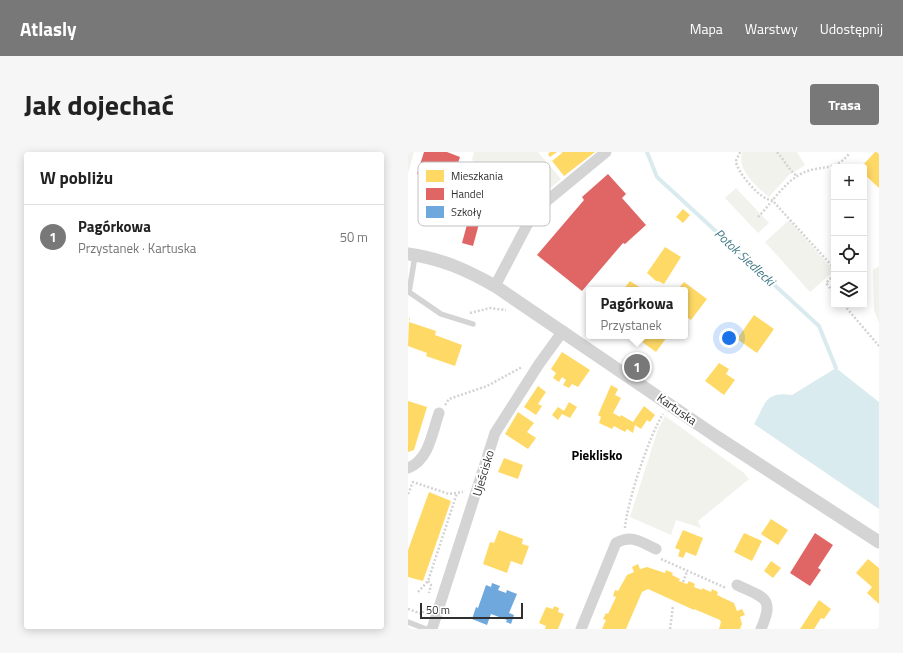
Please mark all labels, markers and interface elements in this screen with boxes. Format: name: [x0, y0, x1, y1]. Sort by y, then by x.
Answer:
text: Atlasly: [20, 14, 77, 43]
text: Mapa: [690, 18, 723, 39]
text: Warstwy: [745, 18, 798, 39]
text: Udostępnij: [820, 18, 883, 39]
text: Jak dojechać: [24, 83, 174, 126]
button: Trasa: [810, 84, 879, 125]
legend: [418, 162, 550, 226]
map controls: [831, 164, 867, 308]
button: +: [831, 164, 867, 200]
text: W pobliżu: [40, 165, 113, 191]
text: Mieszkania: [451, 168, 503, 184]
text: Handel: [451, 186, 484, 202]
button: −: [831, 200, 867, 236]
text: Szkoły: [451, 204, 482, 220]
text: Pagórkowa: [78, 215, 151, 238]
water label: Potok Siedlecki: [710, 223, 781, 291]
text: 1: [49, 227, 57, 247]
text: 50 m: [340, 227, 368, 247]
button: locate: [831, 236, 867, 272]
text: Przystanek · Kartuska: [78, 238, 196, 258]
button: layers: [831, 272, 867, 308]
popup: [586, 287, 688, 339]
text: Pagórkowa: [601, 292, 673, 315]
text: Przystanek: [601, 315, 662, 335]
your location: [719, 328, 739, 348]
pin: 1: [624, 352, 650, 382]
street label: Kartuska: [653, 388, 701, 430]
district label: Pieklisko: [572, 445, 622, 465]
street label: Ujeścisko: [467, 448, 499, 498]
scale bar: [420, 601, 523, 620]
text: 50 m: [426, 602, 450, 618]

